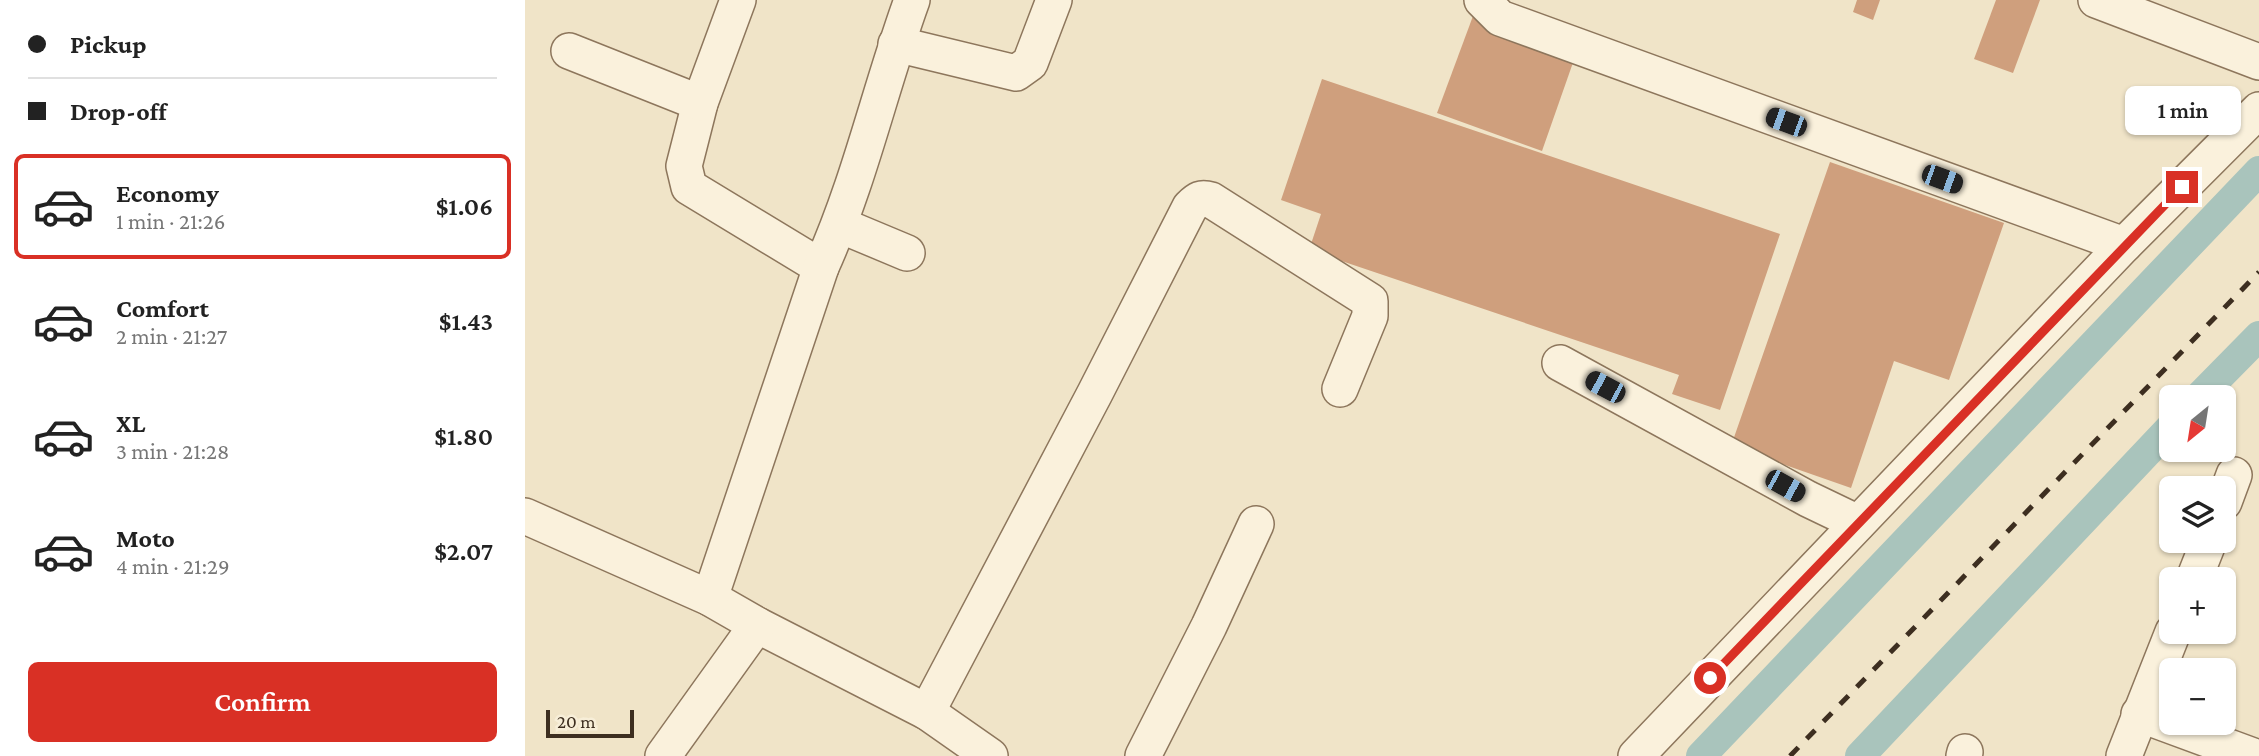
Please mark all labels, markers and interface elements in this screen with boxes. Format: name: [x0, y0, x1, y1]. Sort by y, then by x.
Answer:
text: Pickup: [70, 30, 147, 59]
callout: 1 min: [2124, 86, 2240, 134]
text: Drop-off: [70, 97, 167, 126]
text: 1 min: [2157, 97, 2209, 123]
car: [1763, 105, 1810, 139]
car: [1919, 162, 1966, 196]
route end: [2166, 171, 2198, 203]
icon: car: [32, 175, 95, 238]
text: Economy: [116, 179, 219, 208]
text: $1.06: [436, 192, 493, 221]
text: 1 min · 21:26: [116, 208, 225, 234]
icon: car: [32, 290, 95, 353]
text: Comfort: [116, 294, 209, 323]
text: $1.43: [439, 307, 493, 336]
text: 2 min · 21:27: [116, 323, 227, 349]
car: [1582, 368, 1629, 406]
north arrow: [2159, 385, 2237, 462]
map controls: [2159, 385, 2236, 735]
icon: car: [32, 405, 95, 468]
text: XL: [116, 409, 145, 438]
text: $1.80: [434, 422, 493, 451]
text: 3 min · 21:28: [116, 438, 229, 464]
car: [1762, 467, 1809, 505]
button: layers: [2159, 476, 2236, 553]
icon: car: [32, 520, 95, 583]
text: Moto: [116, 524, 175, 553]
text: $2.07: [434, 537, 493, 566]
text: 4 min · 21:29: [116, 553, 230, 579]
button: +: [2159, 567, 2236, 644]
button: −: [2159, 658, 2236, 735]
button: Confirm: [28, 662, 497, 742]
route start: [1694, 662, 1726, 694]
scale bar: [546, 707, 633, 739]
text: 20 m: [557, 711, 596, 732]

